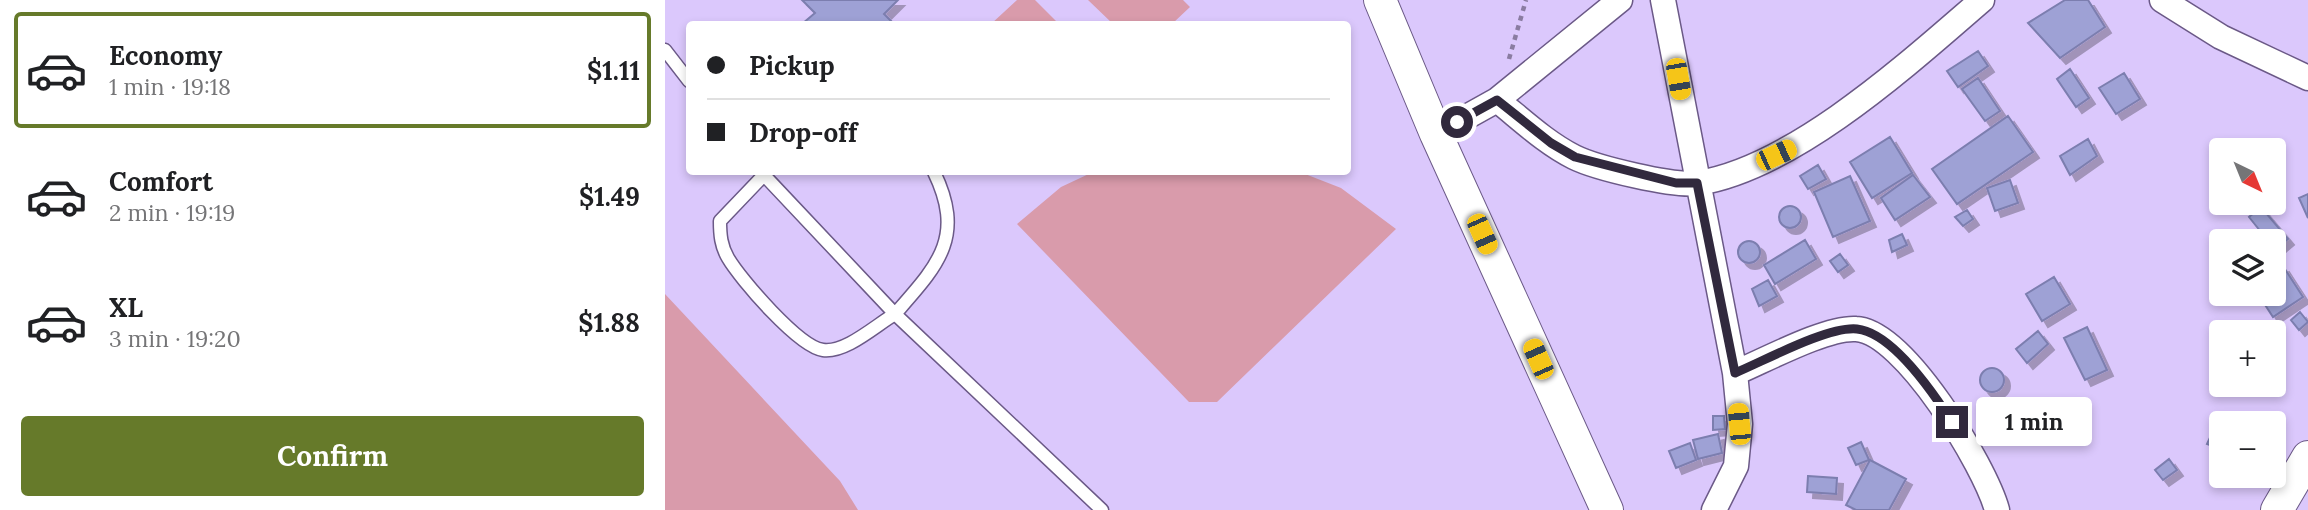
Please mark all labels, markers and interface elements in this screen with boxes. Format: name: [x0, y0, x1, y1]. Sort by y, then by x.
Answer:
icon: car: [25, 39, 88, 102]
text: Economy: [109, 39, 222, 72]
text: Pickup: [749, 49, 835, 82]
text: $1.11: [587, 54, 640, 87]
car: [1665, 56, 1692, 102]
text: 1 min · 19:18: [109, 72, 231, 101]
route start: [1441, 106, 1473, 138]
text: Drop-off: [749, 116, 857, 149]
car: [1753, 137, 1800, 173]
north arrow: [2209, 138, 2285, 215]
map controls: [2209, 138, 2286, 488]
icon: car: [25, 165, 88, 228]
text: Comfort: [109, 165, 213, 198]
text: $1.49: [579, 180, 640, 213]
text: 2 min · 19:19: [109, 198, 235, 227]
car: [1464, 211, 1501, 257]
button: layers: [2209, 229, 2286, 306]
icon: car: [25, 291, 88, 354]
text: XL: [109, 291, 143, 324]
text: $1.88: [578, 306, 640, 339]
button: +: [2209, 320, 2286, 397]
text: 3 min · 19:20: [109, 324, 241, 353]
car: [1520, 336, 1557, 382]
callout: 1 min: [1977, 398, 2092, 446]
car: [1727, 402, 1752, 446]
route end: [1936, 406, 1968, 438]
text: 1 min: [2005, 407, 2063, 436]
button: −: [2209, 411, 2286, 488]
button: Confirm: [21, 416, 644, 496]

